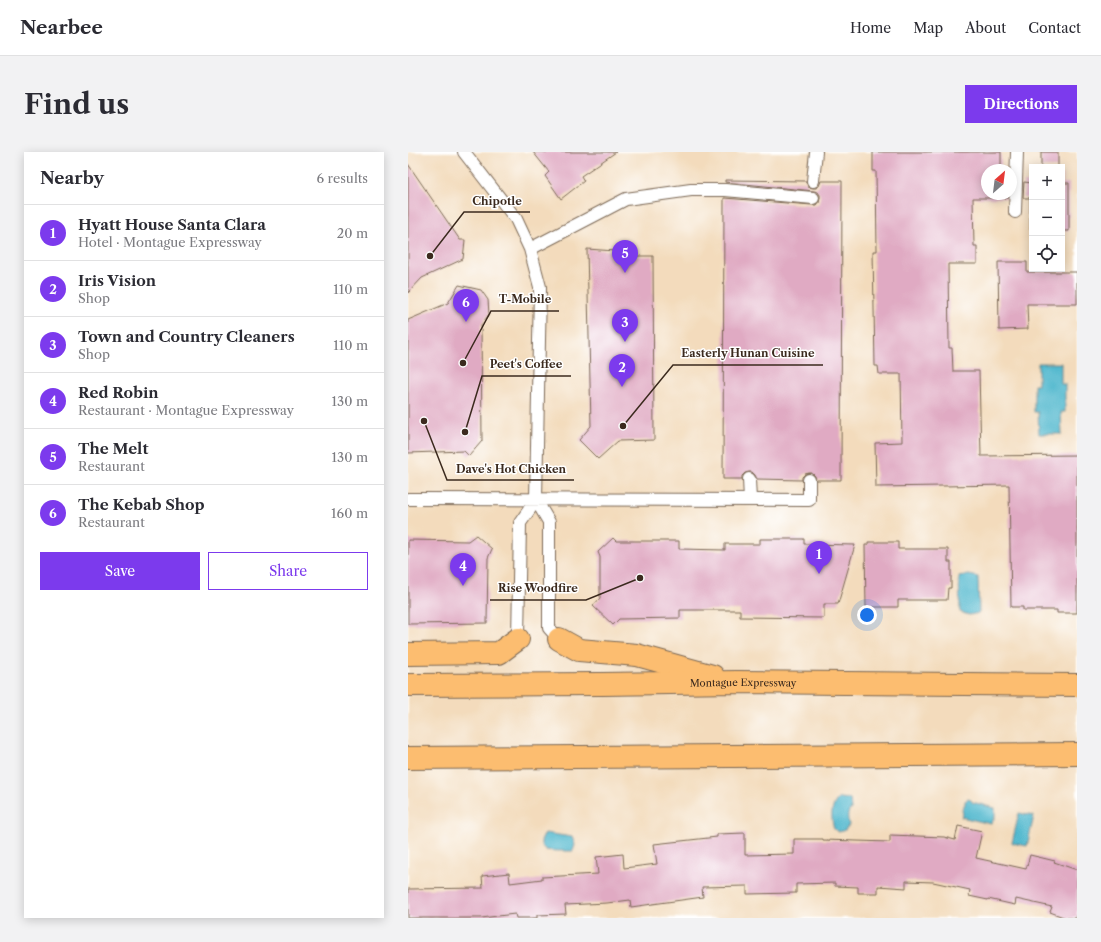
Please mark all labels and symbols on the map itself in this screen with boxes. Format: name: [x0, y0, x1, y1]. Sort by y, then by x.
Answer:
north arrow: [981, 164, 1017, 200]
callout: Chipotle: [464, 189, 530, 212]
text: Chipotle: [472, 194, 522, 208]
pin: 5: [612, 240, 638, 273]
callout: T-Mobile: [491, 288, 559, 311]
pin: 6: [453, 289, 479, 322]
text: T-Mobile: [499, 292, 552, 306]
pin: 3: [612, 309, 638, 342]
callout: Easterly Hunan Cuisine: [673, 342, 823, 365]
text: Easterly Hunan Cuisine: [681, 346, 815, 360]
callout: Peet's Coffee: [482, 353, 571, 376]
pin: 2: [609, 354, 635, 387]
text: Peet's Coffee: [490, 357, 563, 371]
callout: Dave's Hot Chicken: [447, 457, 574, 480]
text: Dave's Hot Chicken: [456, 462, 566, 476]
pin: 1: [806, 541, 832, 574]
pin: 4: [450, 553, 476, 586]
callout: Rise Woodfire: [490, 577, 586, 600]
text: Rise Woodfire: [498, 581, 578, 595]
your location: [857, 605, 877, 625]
street label: Montague Expressway: [690, 676, 797, 690]

